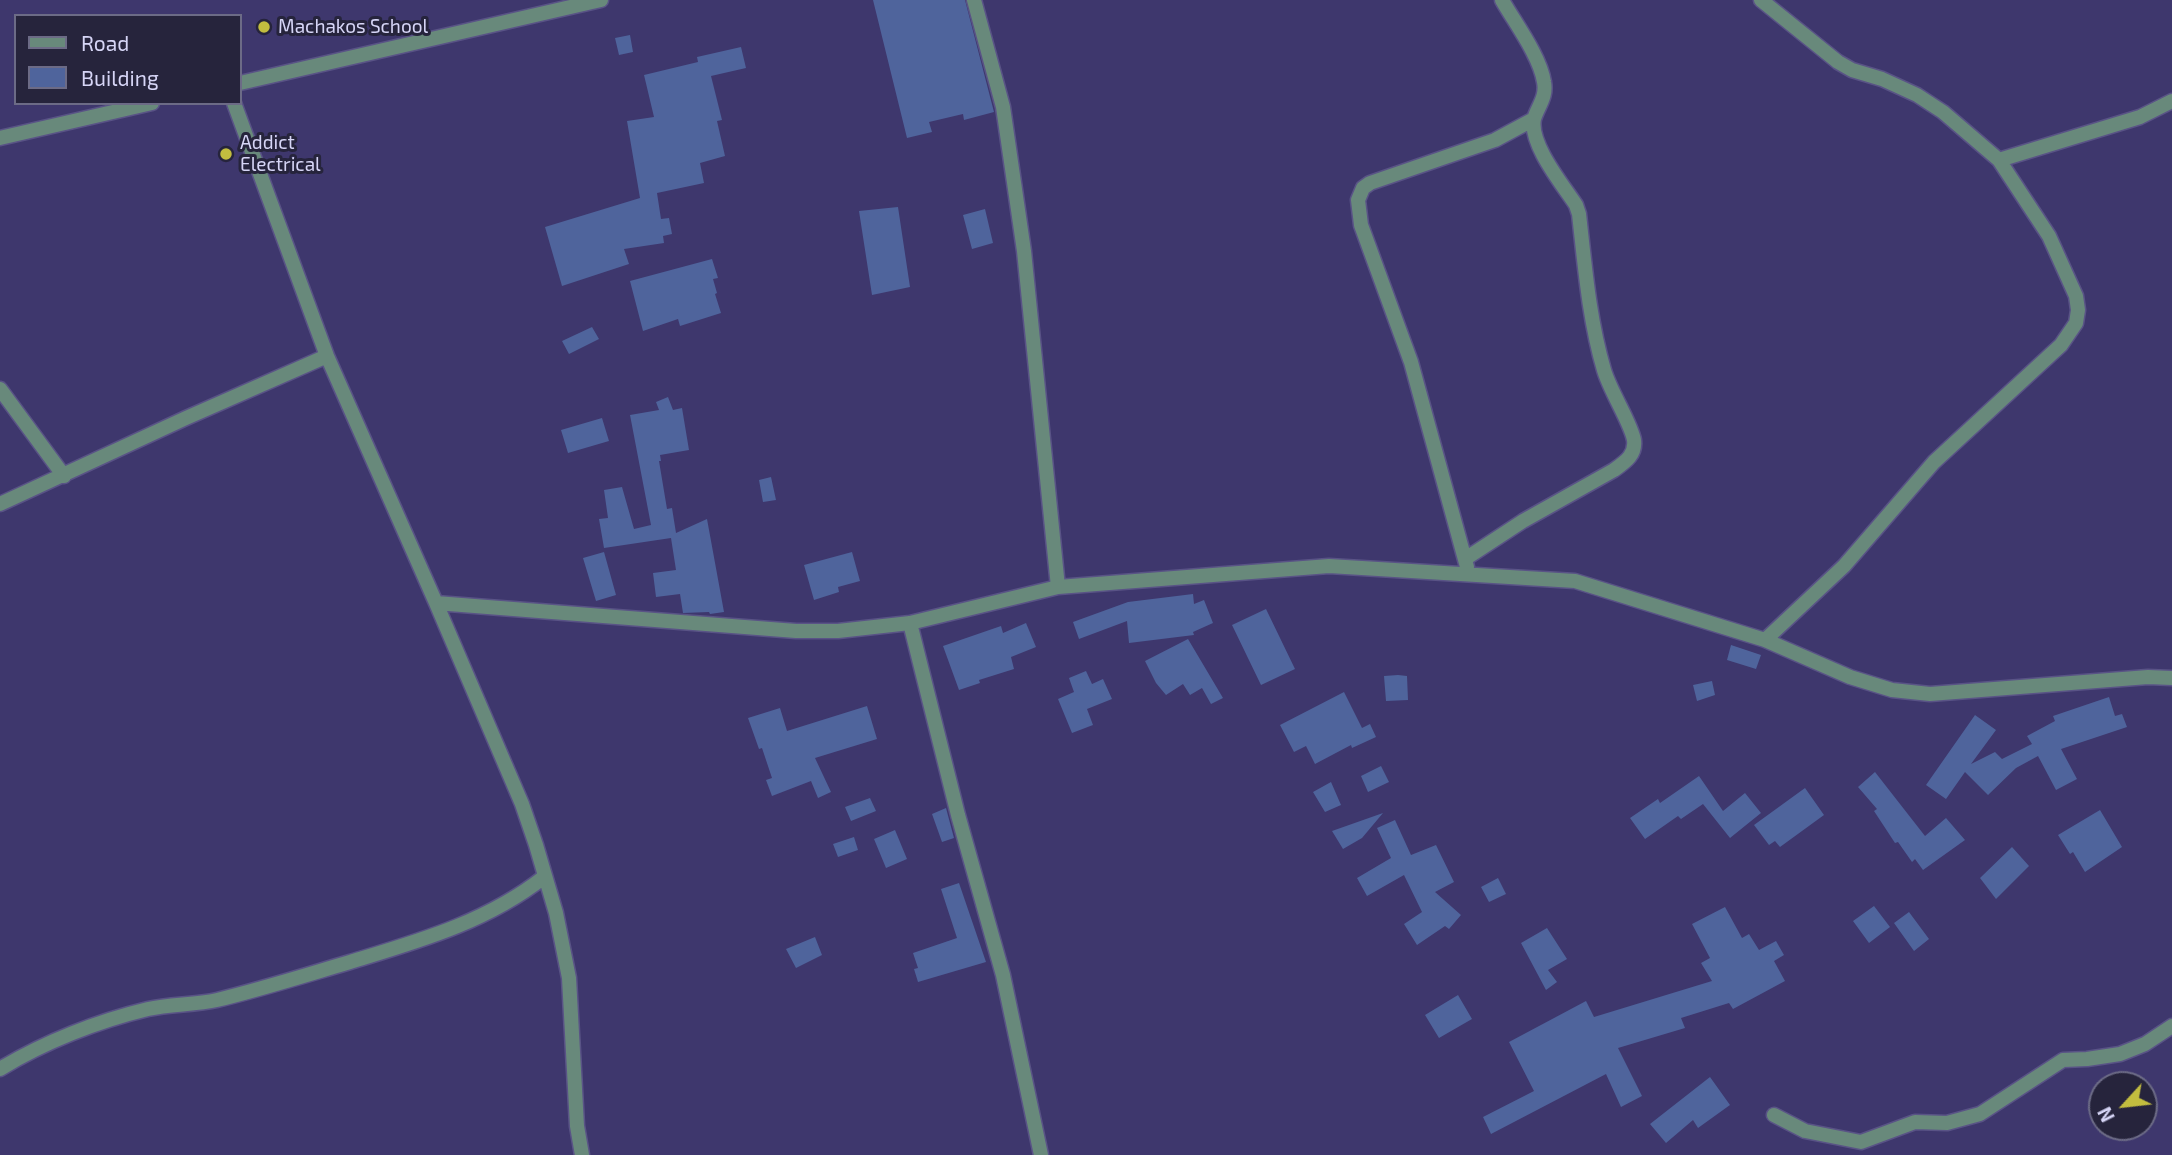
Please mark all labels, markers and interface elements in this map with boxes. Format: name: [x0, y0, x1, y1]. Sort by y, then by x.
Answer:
legend: [14, 14, 242, 105]
place label: Machakos School: [278, 16, 428, 38]
marker: Machakos School: [256, 19, 272, 35]
text: Road: [81, 30, 129, 55]
text: Building: [81, 65, 159, 90]
place label: Addict Electrical: [240, 132, 321, 176]
marker: Addict Electrical: [218, 146, 234, 162]
north arrow: [2088, 1071, 2158, 1141]
text: N: [2092, 1104, 2119, 1126]

